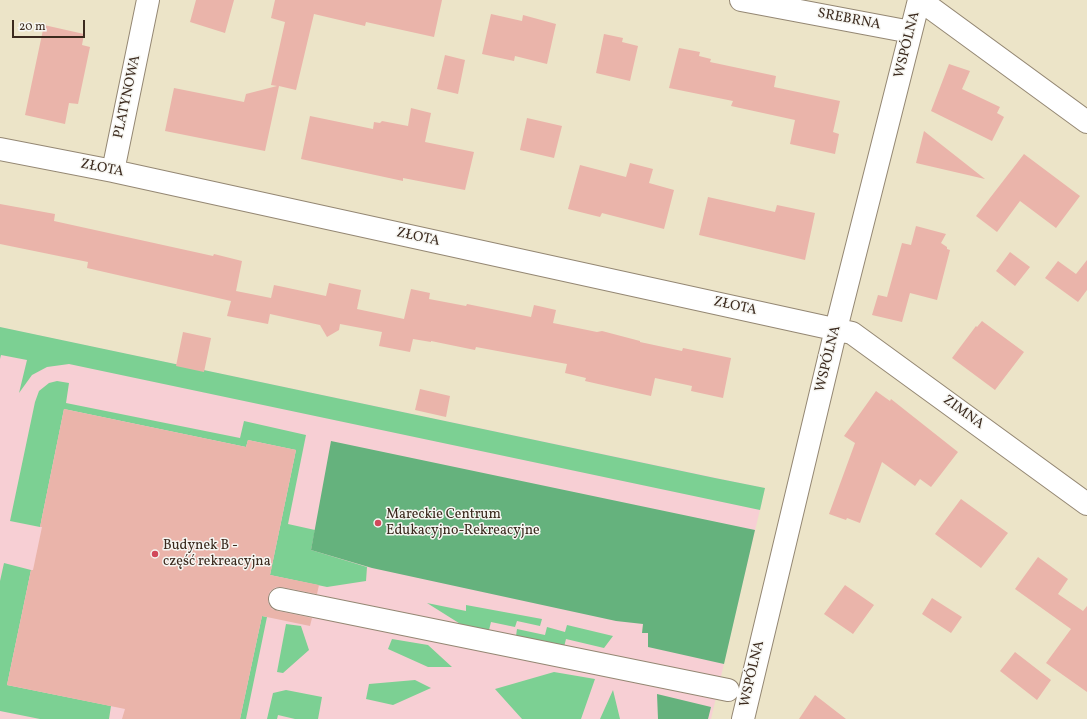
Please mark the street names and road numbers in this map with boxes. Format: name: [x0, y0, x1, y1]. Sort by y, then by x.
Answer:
street label: SREBRNA: [816, 6, 882, 34]
street label: WSPÓLNA: [892, 10, 924, 80]
street label: PLATYNOWA: [111, 54, 145, 140]
street label: ZŁOTA: [79, 157, 125, 181]
street label: ZŁOTA: [395, 225, 441, 251]
street label: ZŁOTA: [712, 294, 758, 320]
street label: WSPÓLNA: [813, 324, 845, 394]
street label: ZIMNA: [939, 392, 987, 434]
street label: WSPÓLNA: [737, 639, 769, 709]

